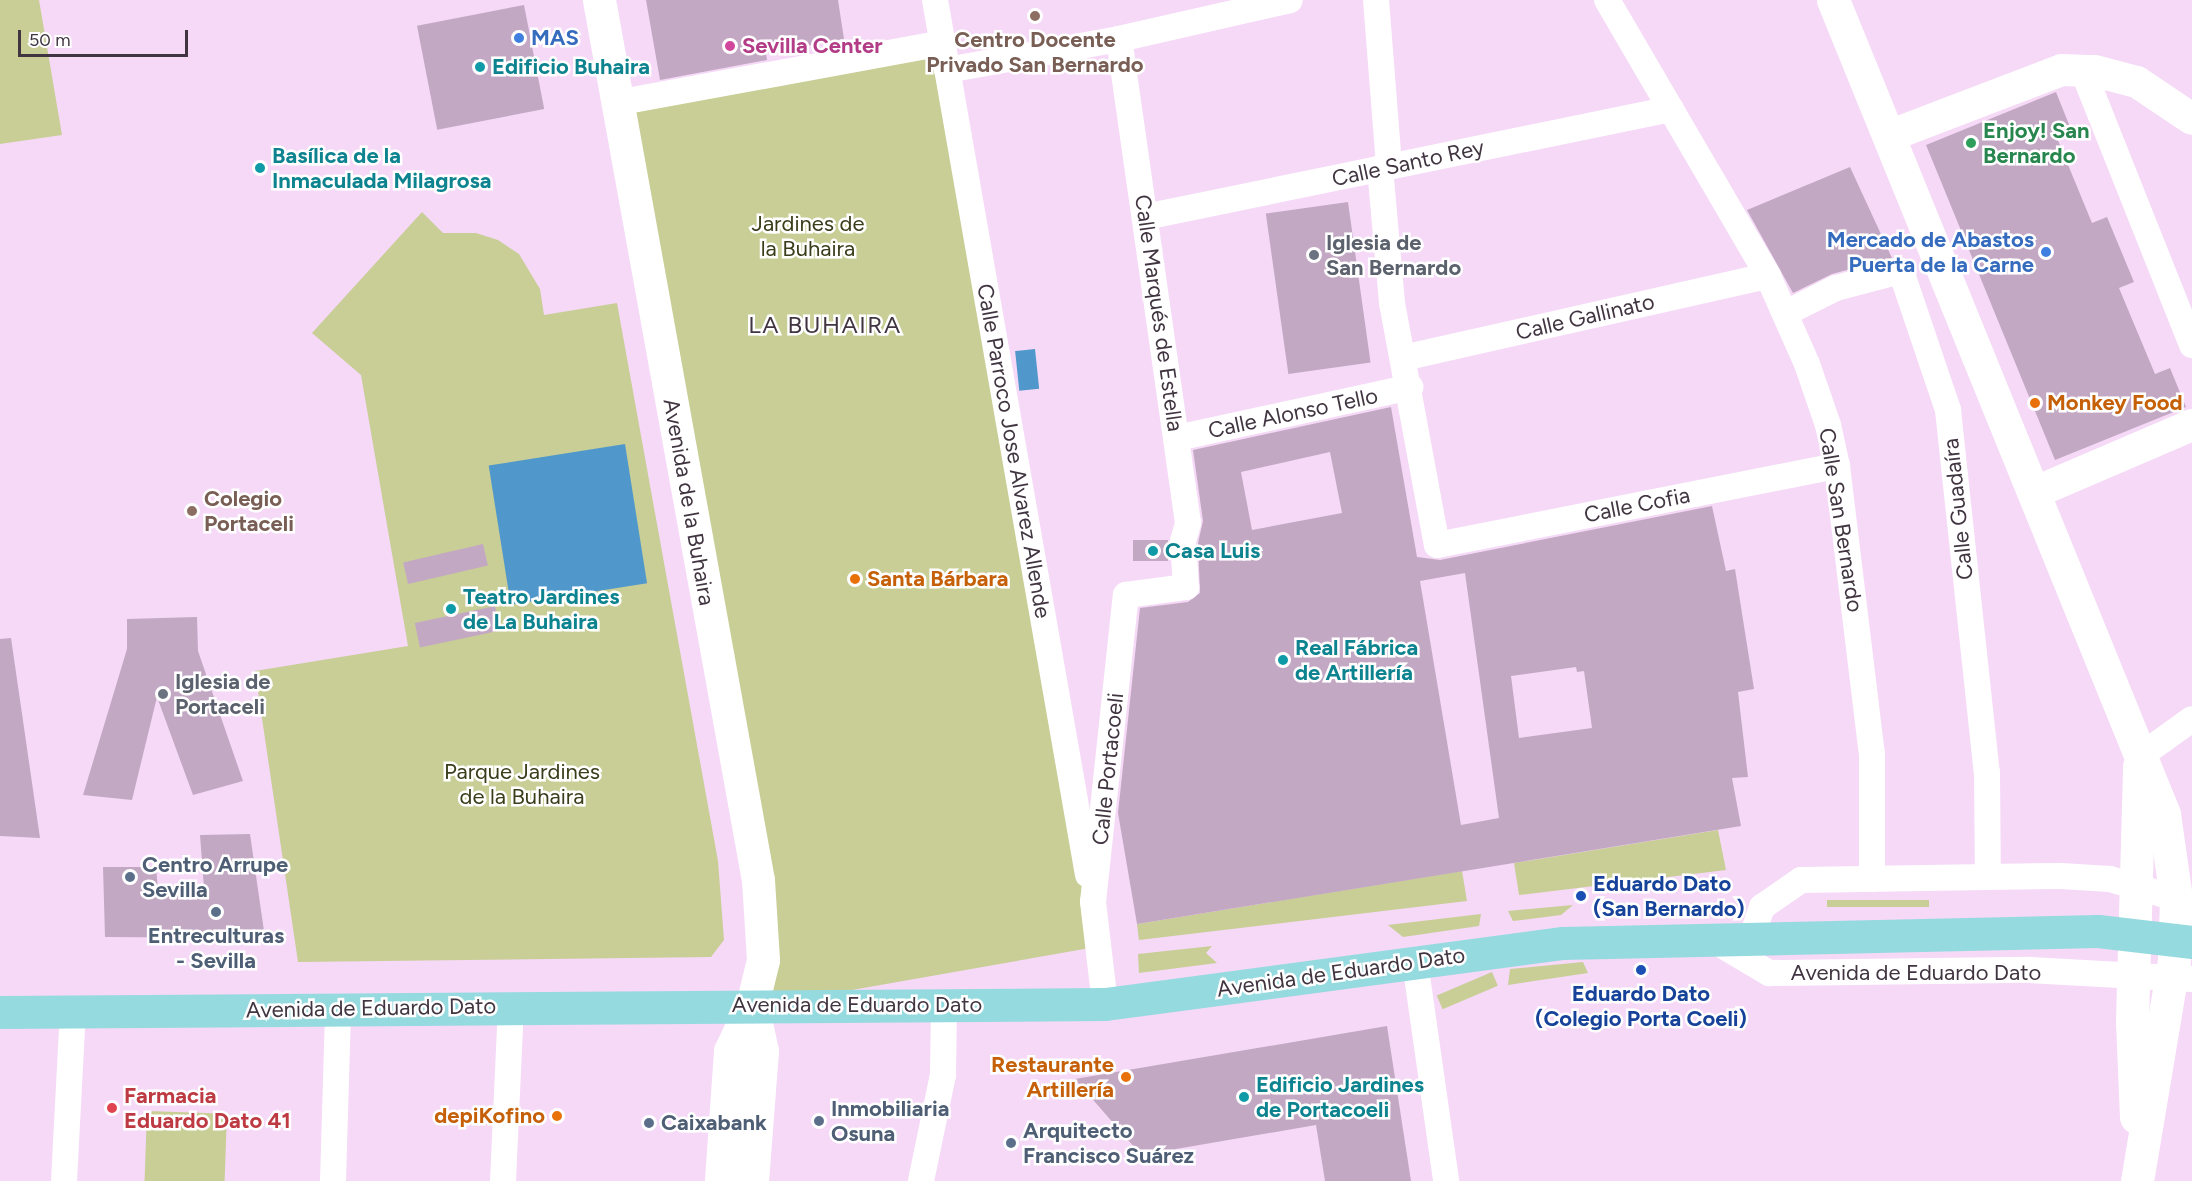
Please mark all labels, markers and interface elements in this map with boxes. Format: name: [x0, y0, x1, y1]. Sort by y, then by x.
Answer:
marker: Centro Docente Privado San Bernardo: [1028, 9, 1042, 23]
scale bar: [21, 18, 190, 56]
place label: MAS: [531, 25, 579, 51]
place label: Centro Docente Privado San Bernardo: [926, 26, 1144, 78]
text: 50 m: [29, 29, 71, 51]
marker: MAS: [512, 31, 526, 45]
place label: Sevilla Center: [742, 33, 883, 59]
marker: Sevilla Center: [723, 39, 737, 53]
place label: Edificio Buhaira: [492, 54, 650, 80]
marker: Edificio Buhaira: [473, 60, 487, 74]
place label: Enjoy! San Bernardo: [1983, 117, 2090, 168]
street label: Calle Santo Rey: [1330, 134, 1486, 192]
marker: Enjoy! San Bernardo: [1964, 136, 1978, 150]
place label: Basílica de la Inmaculada Milagrosa: [272, 142, 492, 194]
marker: Basílica de la Inmaculada Milagrosa: [253, 161, 267, 175]
street label: Calle Marqués de Estella: [1129, 193, 1189, 433]
park label: Jardines de la Buhaira: [752, 210, 864, 262]
place label: Mercado de Abastos Puerta de la Carne: [1827, 226, 2034, 278]
place label: Iglesia de San Bernardo: [1326, 229, 1461, 280]
marker: Mercado de Abastos Puerta de la Carne: [2039, 245, 2053, 259]
marker: Iglesia de San Bernardo: [1307, 248, 1321, 262]
street label: Calle Parroco Jose Alvarez Allende: [972, 282, 1056, 620]
street label: Calle Gallinato: [1513, 288, 1657, 346]
district label: LA BUHAIRA: [748, 311, 902, 339]
street label: Calle Alonso Tello: [1206, 382, 1380, 444]
place label: Monkey Food: [2047, 390, 2183, 416]
marker: Monkey Food: [2028, 396, 2042, 410]
street label: Avenida de la Buhaira: [658, 397, 720, 607]
street label: Calle San Bernardo: [1813, 426, 1869, 614]
street label: Calle Guadaíra: [1937, 437, 1979, 581]
street label: Calle Cofia: [1582, 482, 1692, 528]
place label: Colegio Portaceli: [204, 485, 294, 536]
marker: Colegio Portaceli: [185, 504, 199, 518]
place label: Casa Luis: [1165, 538, 1260, 564]
marker: Casa Luis: [1146, 544, 1160, 558]
place label: Santa Bárbara: [867, 566, 1009, 592]
marker: Santa Bárbara: [848, 572, 862, 586]
place label: Teatro Jardines de La Buhaira: [463, 583, 620, 634]
marker: Teatro Jardines de La Buhaira: [444, 602, 458, 616]
place label: Real Fábrica de Artillería: [1295, 634, 1418, 686]
marker: Real Fábrica de Artillería: [1276, 653, 1290, 667]
place label: Iglesia de Portaceli: [175, 668, 270, 720]
marker: Iglesia de Portaceli: [156, 687, 170, 701]
street label: Calle Portacoeli: [1087, 692, 1129, 846]
park label: Parque Jardines de la Buhaira: [444, 758, 600, 810]
place label: Centro Arrupe Sevilla: [142, 851, 288, 902]
marker: Centro Arrupe Sevilla: [123, 870, 137, 884]
place label: Eduardo Dato (San Bernardo): [1593, 870, 1745, 921]
marker: Eduardo Dato (San Bernardo): [1574, 889, 1588, 903]
marker: Entreculturas - Sevilla: [209, 905, 223, 919]
place label: Entreculturas - Sevilla: [148, 922, 284, 974]
street label: Avenida de Eduardo Dato: [1215, 942, 1467, 1002]
street label: Avenida de Eduardo Dato: [1791, 960, 2041, 986]
marker: Eduardo Dato (Colegio Porta Coeli): [1634, 963, 1648, 977]
place label: Eduardo Dato (Colegio Porta Coeli): [1535, 980, 1747, 1032]
street label: Avenida de Eduardo Dato: [732, 992, 982, 1018]
street label: Avenida de Eduardo Dato: [246, 993, 496, 1023]
place label: Restaurante Artillería: [991, 1051, 1114, 1102]
marker: Restaurante Artillería: [1119, 1070, 1133, 1084]
place label: Edificio Jardines de Portacoeli: [1256, 1071, 1424, 1122]
place label: Farmacia Eduardo Dato 41: [124, 1082, 291, 1134]
marker: Edificio Jardines de Portacoeli: [1237, 1090, 1251, 1104]
place label: Inmobiliaria Osuna: [831, 1095, 949, 1146]
marker: Farmacia Eduardo Dato 41: [105, 1101, 119, 1115]
place label: depiKofino: [434, 1103, 545, 1129]
marker: depiKofino: [550, 1109, 564, 1123]
place label: Caixabank: [661, 1110, 767, 1136]
marker: Inmobiliaria Osuna: [812, 1114, 826, 1128]
marker: Caixabank: [642, 1116, 656, 1130]
place label: Arquitecto Francisco Suárez: [1023, 1117, 1194, 1168]
marker: Arquitecto Francisco Suárez: [1004, 1136, 1018, 1150]

